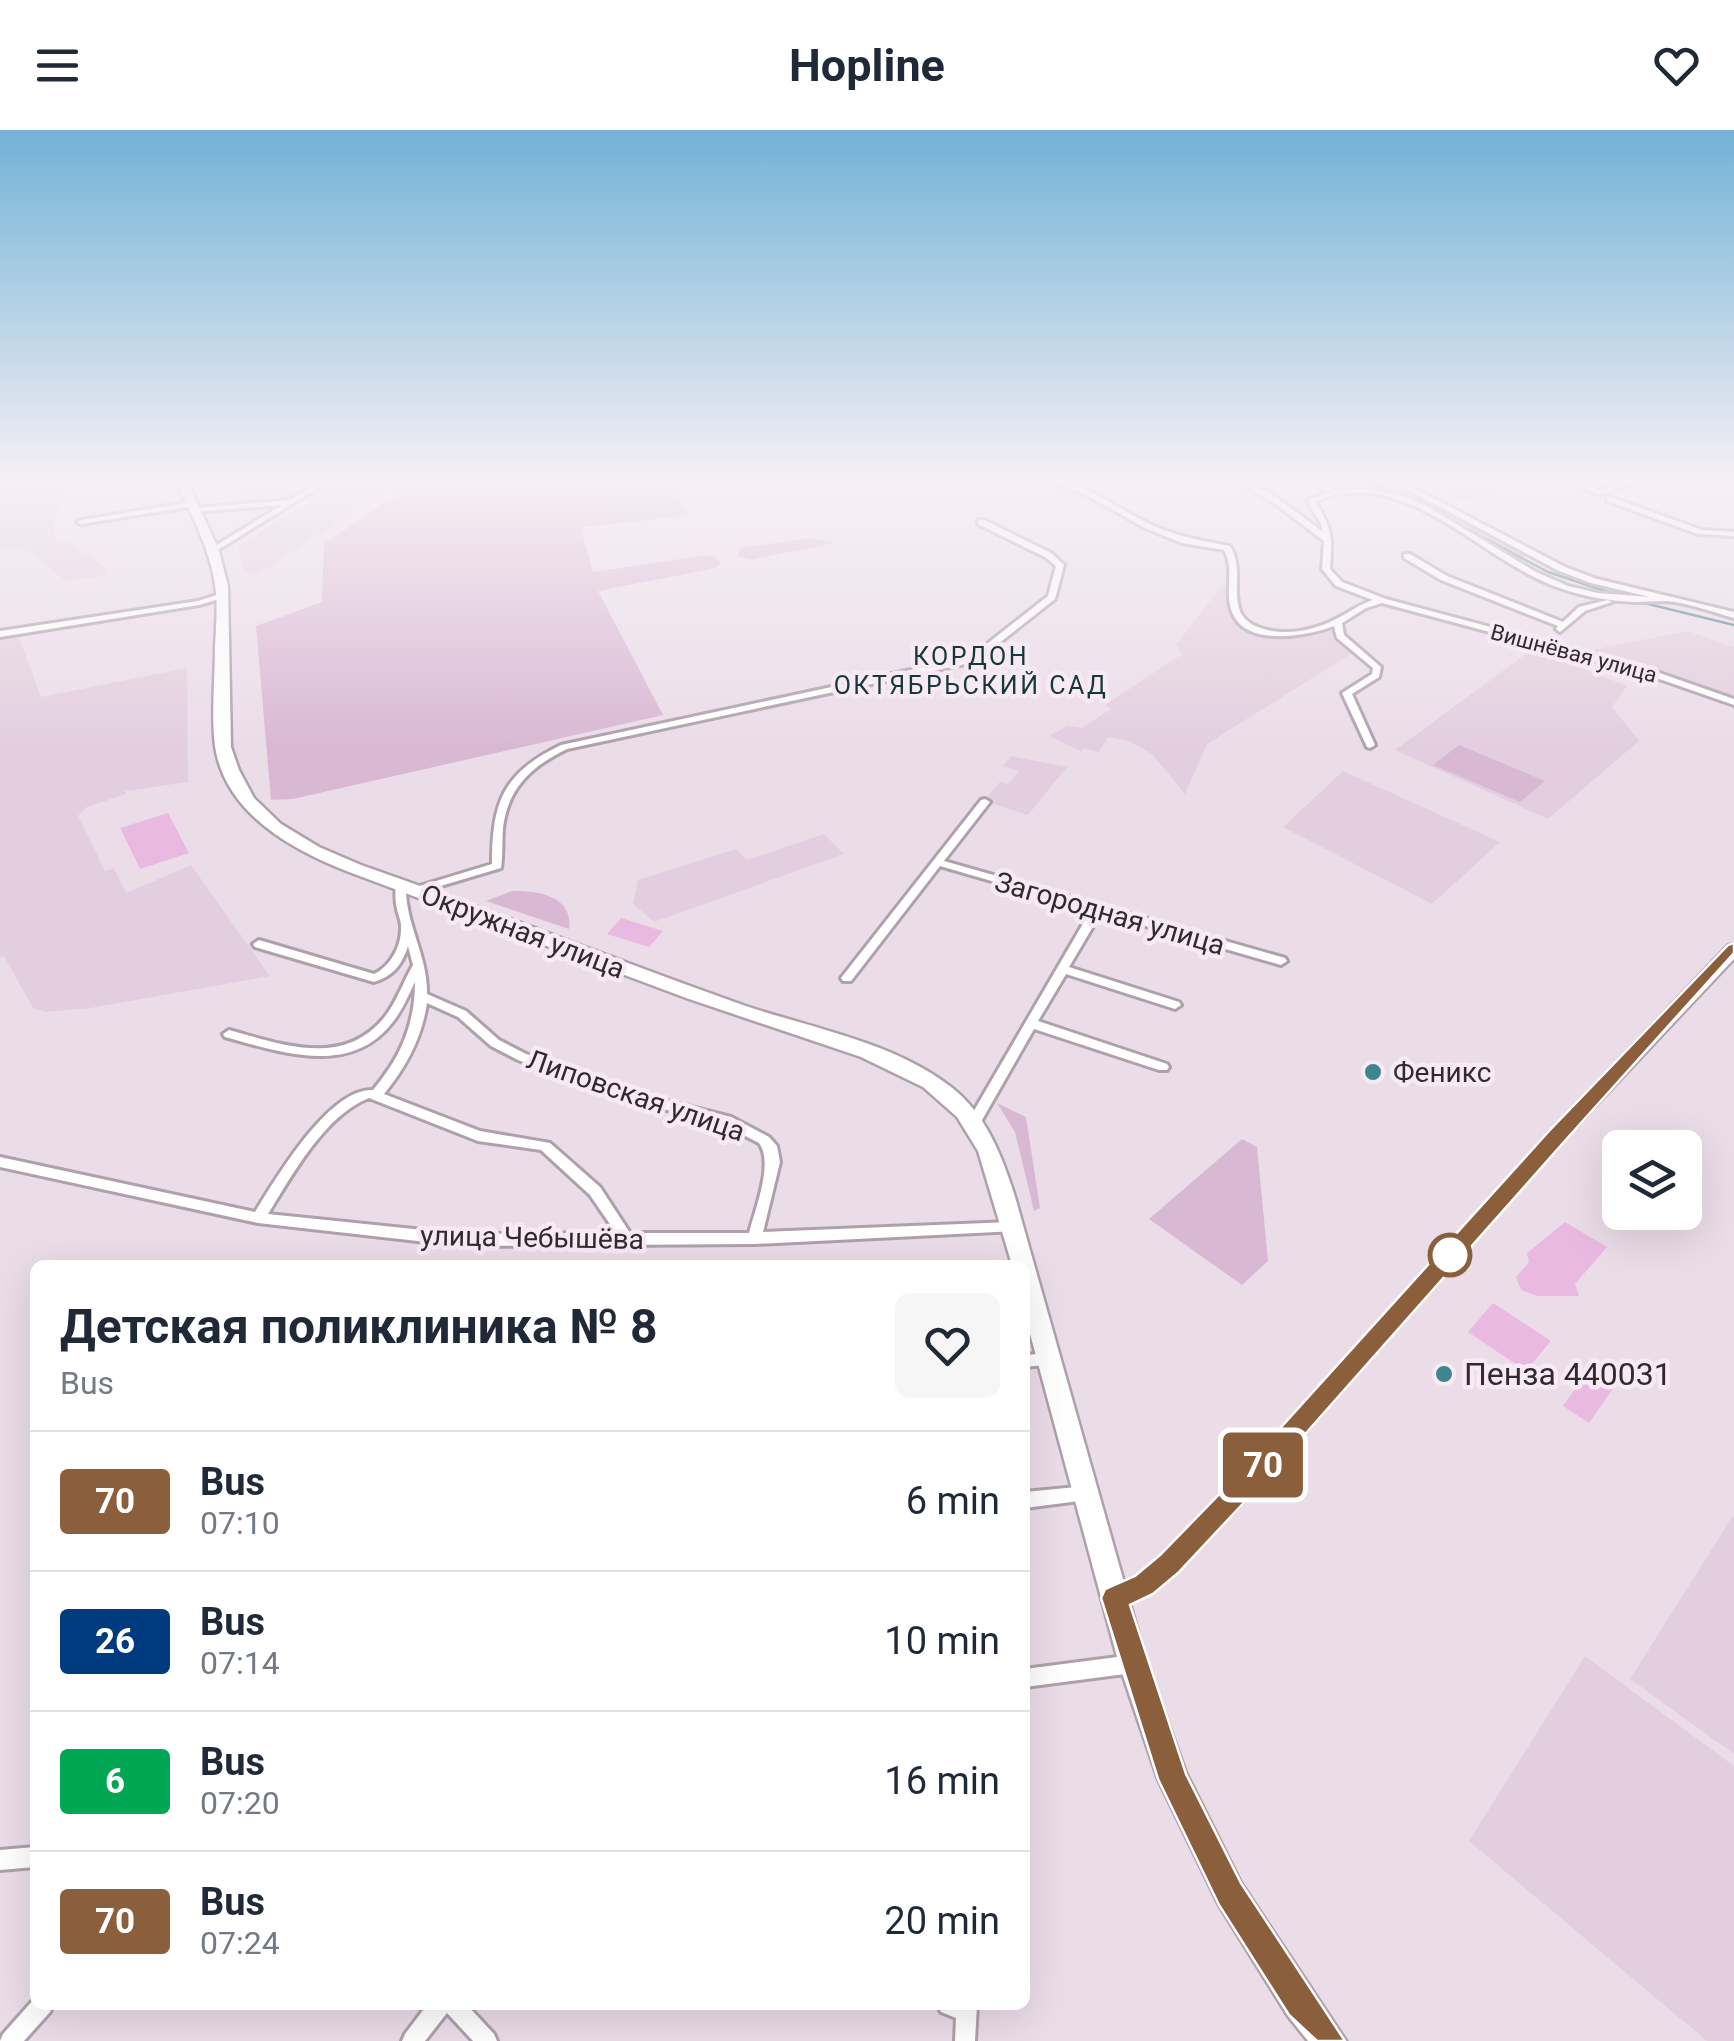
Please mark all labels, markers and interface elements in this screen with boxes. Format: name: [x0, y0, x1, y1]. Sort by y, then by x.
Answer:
icon: menu: [30, 38, 85, 93]
icon: heart: [1649, 38, 1704, 93]
text: Hopline: [789, 39, 945, 92]
street label: Вишнёвая улица: [1488, 619, 1660, 688]
district label: КОРДОН ОКТЯБРЬСКИЙ САД: [834, 642, 1108, 700]
street label: Загородная улица: [991, 865, 1229, 962]
street label: Окружная улица: [416, 877, 629, 985]
street label: Липовская улица: [523, 1043, 749, 1148]
place label: Феникс: [1393, 1056, 1491, 1089]
marker: Феникс: [1362, 1061, 1384, 1083]
map controls: [1602, 1130, 1702, 1230]
button: layers: [1602, 1130, 1702, 1230]
street label: улица Чебышёва: [420, 1219, 644, 1256]
unlabelled marker: [1429, 1234, 1471, 1276]
button: heart: [895, 1293, 1000, 1398]
text: Детская поликлиника № 8: [60, 1298, 658, 1355]
place label: Пенза 440031: [1464, 1355, 1672, 1393]
marker: Пенза 440031: [1433, 1363, 1455, 1385]
text: Bus: [60, 1364, 114, 1402]
line badge: 70: [1218, 1432, 1308, 1498]
text: 70: [1243, 1445, 1283, 1486]
text: Bus: [200, 1460, 265, 1504]
text: 6 min: [906, 1479, 1000, 1523]
text: 70: [95, 1481, 135, 1522]
text: 07:10: [200, 1504, 280, 1542]
text: Bus: [200, 1600, 265, 1644]
text: 10 min: [884, 1619, 1000, 1663]
text: 26: [95, 1621, 135, 1662]
text: 07:14: [200, 1644, 280, 1682]
text: Bus: [200, 1740, 265, 1784]
text: 16 min: [884, 1759, 1000, 1803]
text: 6: [105, 1761, 125, 1802]
text: 07:20: [200, 1784, 280, 1822]
text: Bus: [200, 1880, 265, 1924]
text: 20 min: [884, 1899, 1000, 1943]
text: 70: [95, 1901, 135, 1942]
text: 07:24: [200, 1924, 280, 1962]

